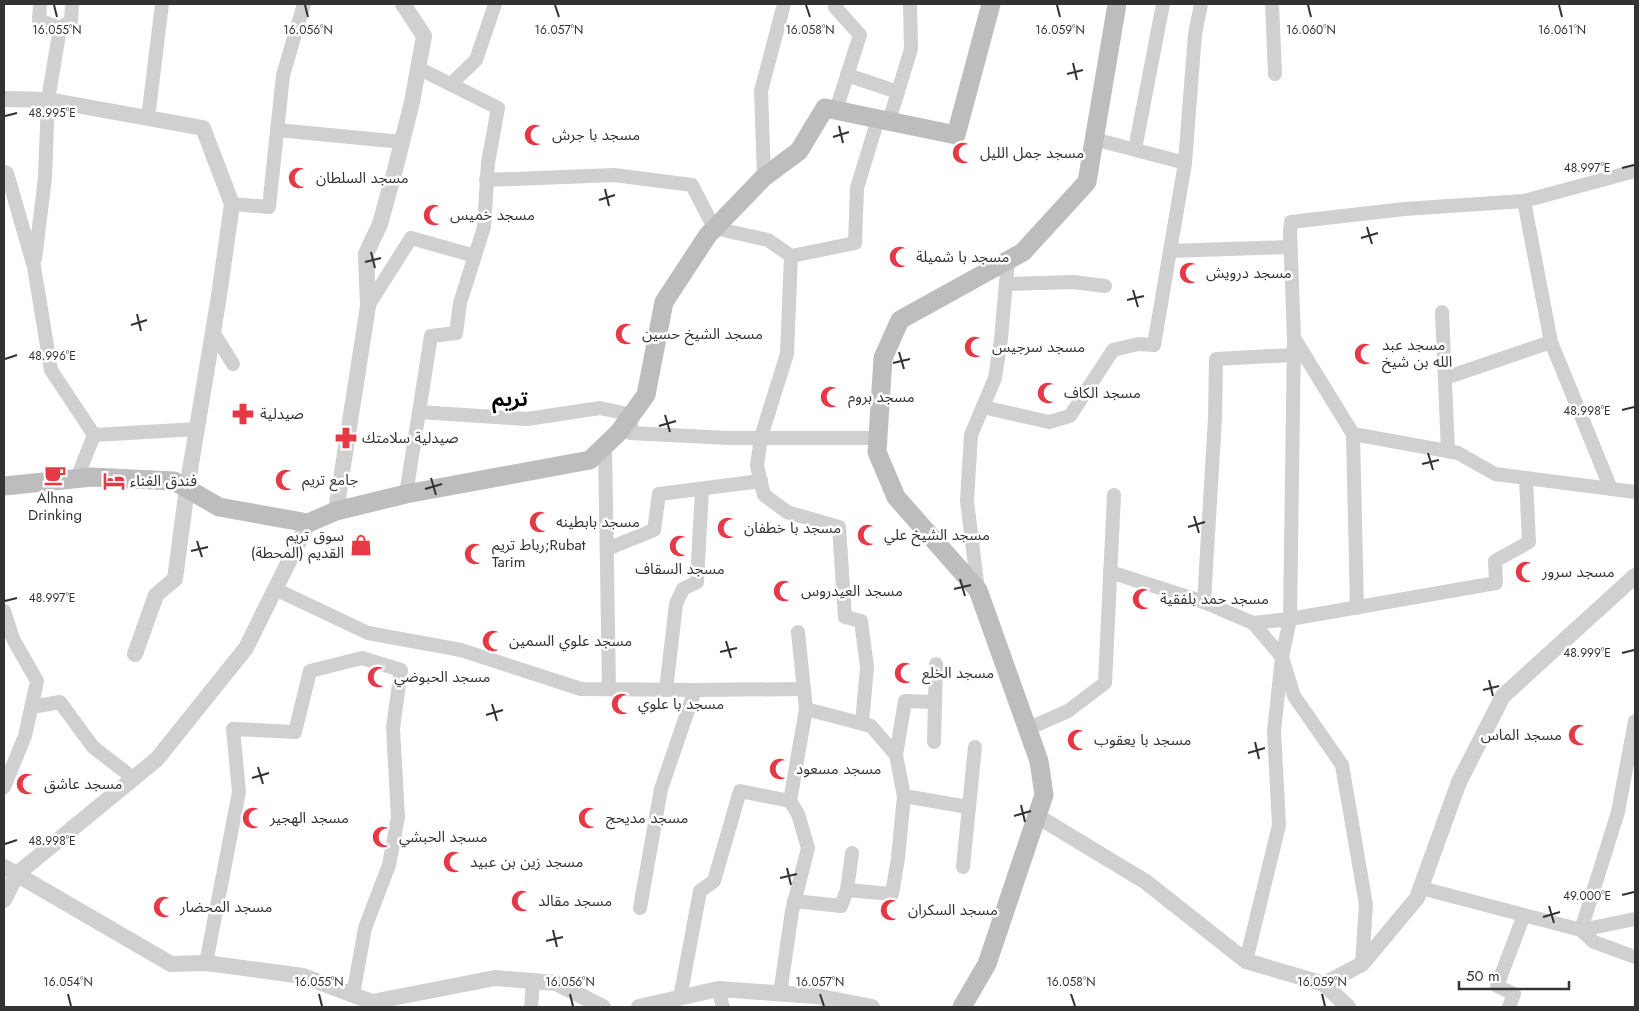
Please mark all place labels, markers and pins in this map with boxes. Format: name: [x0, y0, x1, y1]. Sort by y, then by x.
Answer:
mosque icon: مسجد با جرش: [522, 122, 548, 148]
place label: مسجد با جرش: [552, 124, 640, 146]
mosque icon: مسجد جمل الليل: [950, 140, 976, 166]
place label: مسجد جمل الليل: [980, 142, 1084, 164]
mosque icon: مسجد السلطان: [286, 165, 312, 191]
place label: مسجد السلطان: [316, 167, 409, 189]
mosque icon: مسجد خميس: [421, 202, 447, 228]
place label: مسجد خميس: [450, 204, 535, 226]
mosque icon: مسجد با شميلة: [887, 244, 913, 270]
place label: مسجد با شميلة: [916, 246, 1009, 268]
mosque icon: مسجد درويش: [1177, 260, 1203, 286]
place label: مسجد درويش: [1206, 262, 1292, 284]
mosque icon: مسجد الشيخ حسين: [613, 321, 639, 347]
place label: مسجد الشيخ حسين: [642, 323, 763, 346]
mosque icon: مسجد سرجيس: [962, 334, 988, 360]
place label: مسجد عبد الله بن شيخ: [1382, 334, 1452, 374]
place label: مسجد سرجيس: [992, 336, 1085, 358]
mosque icon: مسجد عبد الله بن شيخ: [1352, 341, 1378, 367]
mosque icon: مسجد الكاف: [1035, 380, 1061, 406]
place label: مسجد الكاف: [1064, 382, 1141, 404]
mosque icon: مسجد بروم: [818, 384, 844, 410]
place label: مسجد بروم: [848, 386, 915, 408]
pharmacy icon: صيدلية: [230, 401, 256, 427]
place label: صيدلية: [260, 403, 304, 425]
pharmacy icon: صيدلية سلامتك: [333, 425, 359, 451]
place label: صيدلية سلامتك: [362, 427, 458, 449]
cafe icon: Alhna Drinking: [42, 462, 68, 488]
mosque icon: جامع تريم: [273, 467, 299, 493]
hotel icon: فندق الغناء: [101, 468, 127, 494]
place label: جامع تريم: [302, 469, 359, 492]
place label: فندق الغناء: [130, 470, 197, 492]
place label: Alhna Drinking: [28, 487, 82, 526]
mosque icon: مسجد بابطينه: [527, 509, 553, 535]
place label: مسجد بابطينه: [556, 511, 640, 533]
mosque icon: مسجد با خطفان: [715, 515, 741, 541]
place label: مسجد با خطفان: [744, 517, 841, 539]
mosque icon: مسجد الشيخ علي: [855, 522, 881, 548]
place label: مسجد الشيخ علي: [884, 524, 990, 547]
place label: سوق تريم القديم (المحطة): [251, 525, 344, 564]
shop icon: سوق تريم القديم (المحطة): [348, 532, 374, 558]
mosque icon: مسجد السقاف: [667, 533, 693, 559]
place label: رباط تريم;Rubat Tarim: [492, 534, 586, 573]
mosque icon: رباط تريم;Rubat Tarim: [462, 541, 488, 567]
place label: مسجد السقاف: [635, 558, 725, 580]
mosque icon: مسجد سرور: [1513, 559, 1539, 585]
place label: مسجد سرور: [1541, 561, 1615, 583]
mosque icon: مسجد العيدروس: [771, 578, 797, 604]
place label: مسجد العيدروس: [801, 580, 903, 602]
mosque icon: مسجد حمد بلفقية: [1130, 586, 1156, 612]
place label: مسجد حمد بلفقية: [1160, 588, 1269, 610]
mosque icon: مسجد علوي السمين: [480, 628, 506, 654]
place label: مسجد علوي السمين: [509, 630, 632, 652]
mosque icon: مسجد الخلع: [892, 660, 918, 686]
place label: مسجد الخلع: [922, 662, 994, 685]
mosque icon: مسجد الحبوضي: [365, 664, 391, 690]
place label: مسجد الحبوضي: [394, 666, 491, 688]
mosque icon: مسجد با علوي: [609, 691, 635, 717]
place label: مسجد با علوي: [638, 693, 724, 715]
mosque icon: مسجد الماس: [1566, 722, 1592, 748]
place label: مسجد الماس: [1481, 724, 1562, 746]
mosque icon: مسجد با يعقوب: [1065, 727, 1091, 753]
place label: مسجد با يعقوب: [1094, 729, 1191, 751]
mosque icon: مسجد مسعود: [767, 756, 793, 782]
place label: مسجد مسعود: [796, 758, 881, 780]
mosque icon: مسجد عاشق: [14, 771, 40, 797]
place label: مسجد عاشق: [44, 773, 122, 795]
mosque icon: مسجد الهجير: [240, 805, 266, 831]
mosque icon: مسجد مديحج: [576, 805, 602, 831]
place label: مسجد الهجير: [269, 807, 349, 829]
place label: مسجد مديحج: [606, 807, 688, 830]
mosque icon: مسجد الحبشي: [370, 824, 396, 850]
place label: مسجد الحبشي: [399, 826, 488, 848]
mosque icon: مسجد زين بن عبيد: [441, 849, 467, 875]
place label: مسجد زين بن عبيد: [470, 851, 583, 873]
mosque icon: مسجد مقالد: [509, 888, 535, 914]
place label: مسجد مقالد: [538, 890, 612, 912]
mosque icon: مسجد المحضار: [151, 894, 177, 920]
place label: مسجد المحضار: [179, 896, 272, 918]
mosque icon: مسجد السكران: [878, 897, 904, 923]
place label: مسجد السكران: [908, 899, 998, 921]

